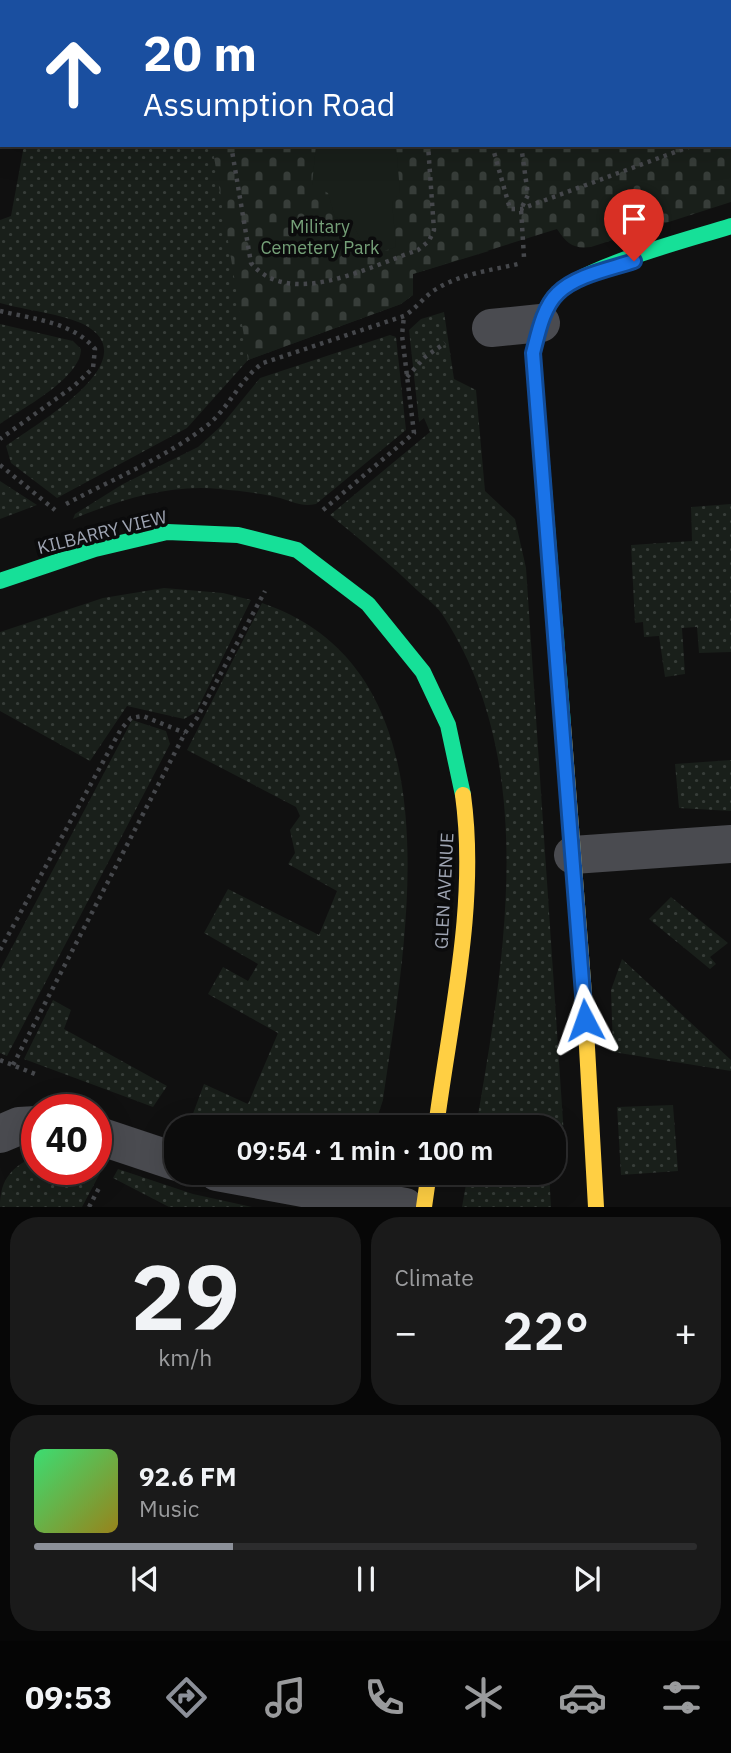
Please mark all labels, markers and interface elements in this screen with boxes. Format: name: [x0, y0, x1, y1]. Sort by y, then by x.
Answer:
text: 20 m: [143, 21, 257, 84]
icon: ahead: [28, 28, 119, 119]
text: Assumption Road: [143, 83, 395, 125]
pin: [604, 189, 664, 261]
icon: arrive: [615, 200, 653, 238]
park label: Military Cemetery Park: [260, 215, 380, 259]
street label: KILBARRY VIEW: [35, 505, 169, 559]
street label: GLEN AVENUE: [429, 832, 459, 950]
position arrow: [548, 983, 622, 1057]
speed limit sign: 40: [21, 1094, 112, 1185]
text: 09:54 · 1 min · 100 m: [237, 1133, 493, 1167]
text: 29: [131, 1237, 240, 1355]
text: Climate: [395, 1262, 474, 1292]
text: 22°: [502, 1297, 589, 1364]
text: −: [395, 1307, 417, 1356]
text: +: [674, 1307, 697, 1356]
text: km/h: [158, 1342, 212, 1372]
text: 92.6 FM: [139, 1459, 237, 1493]
text: Music: [139, 1493, 199, 1523]
icon: previous: [126, 1560, 164, 1598]
icon: pause: [347, 1560, 385, 1598]
icon: next: [568, 1560, 606, 1598]
icon: directions: [162, 1673, 211, 1722]
icon: music: [261, 1673, 310, 1722]
icon: phone: [360, 1673, 409, 1722]
icon: climate: [459, 1673, 508, 1722]
icon: car: [558, 1673, 607, 1722]
icon: filters: [657, 1673, 706, 1722]
text: 09:53: [25, 1676, 112, 1718]

